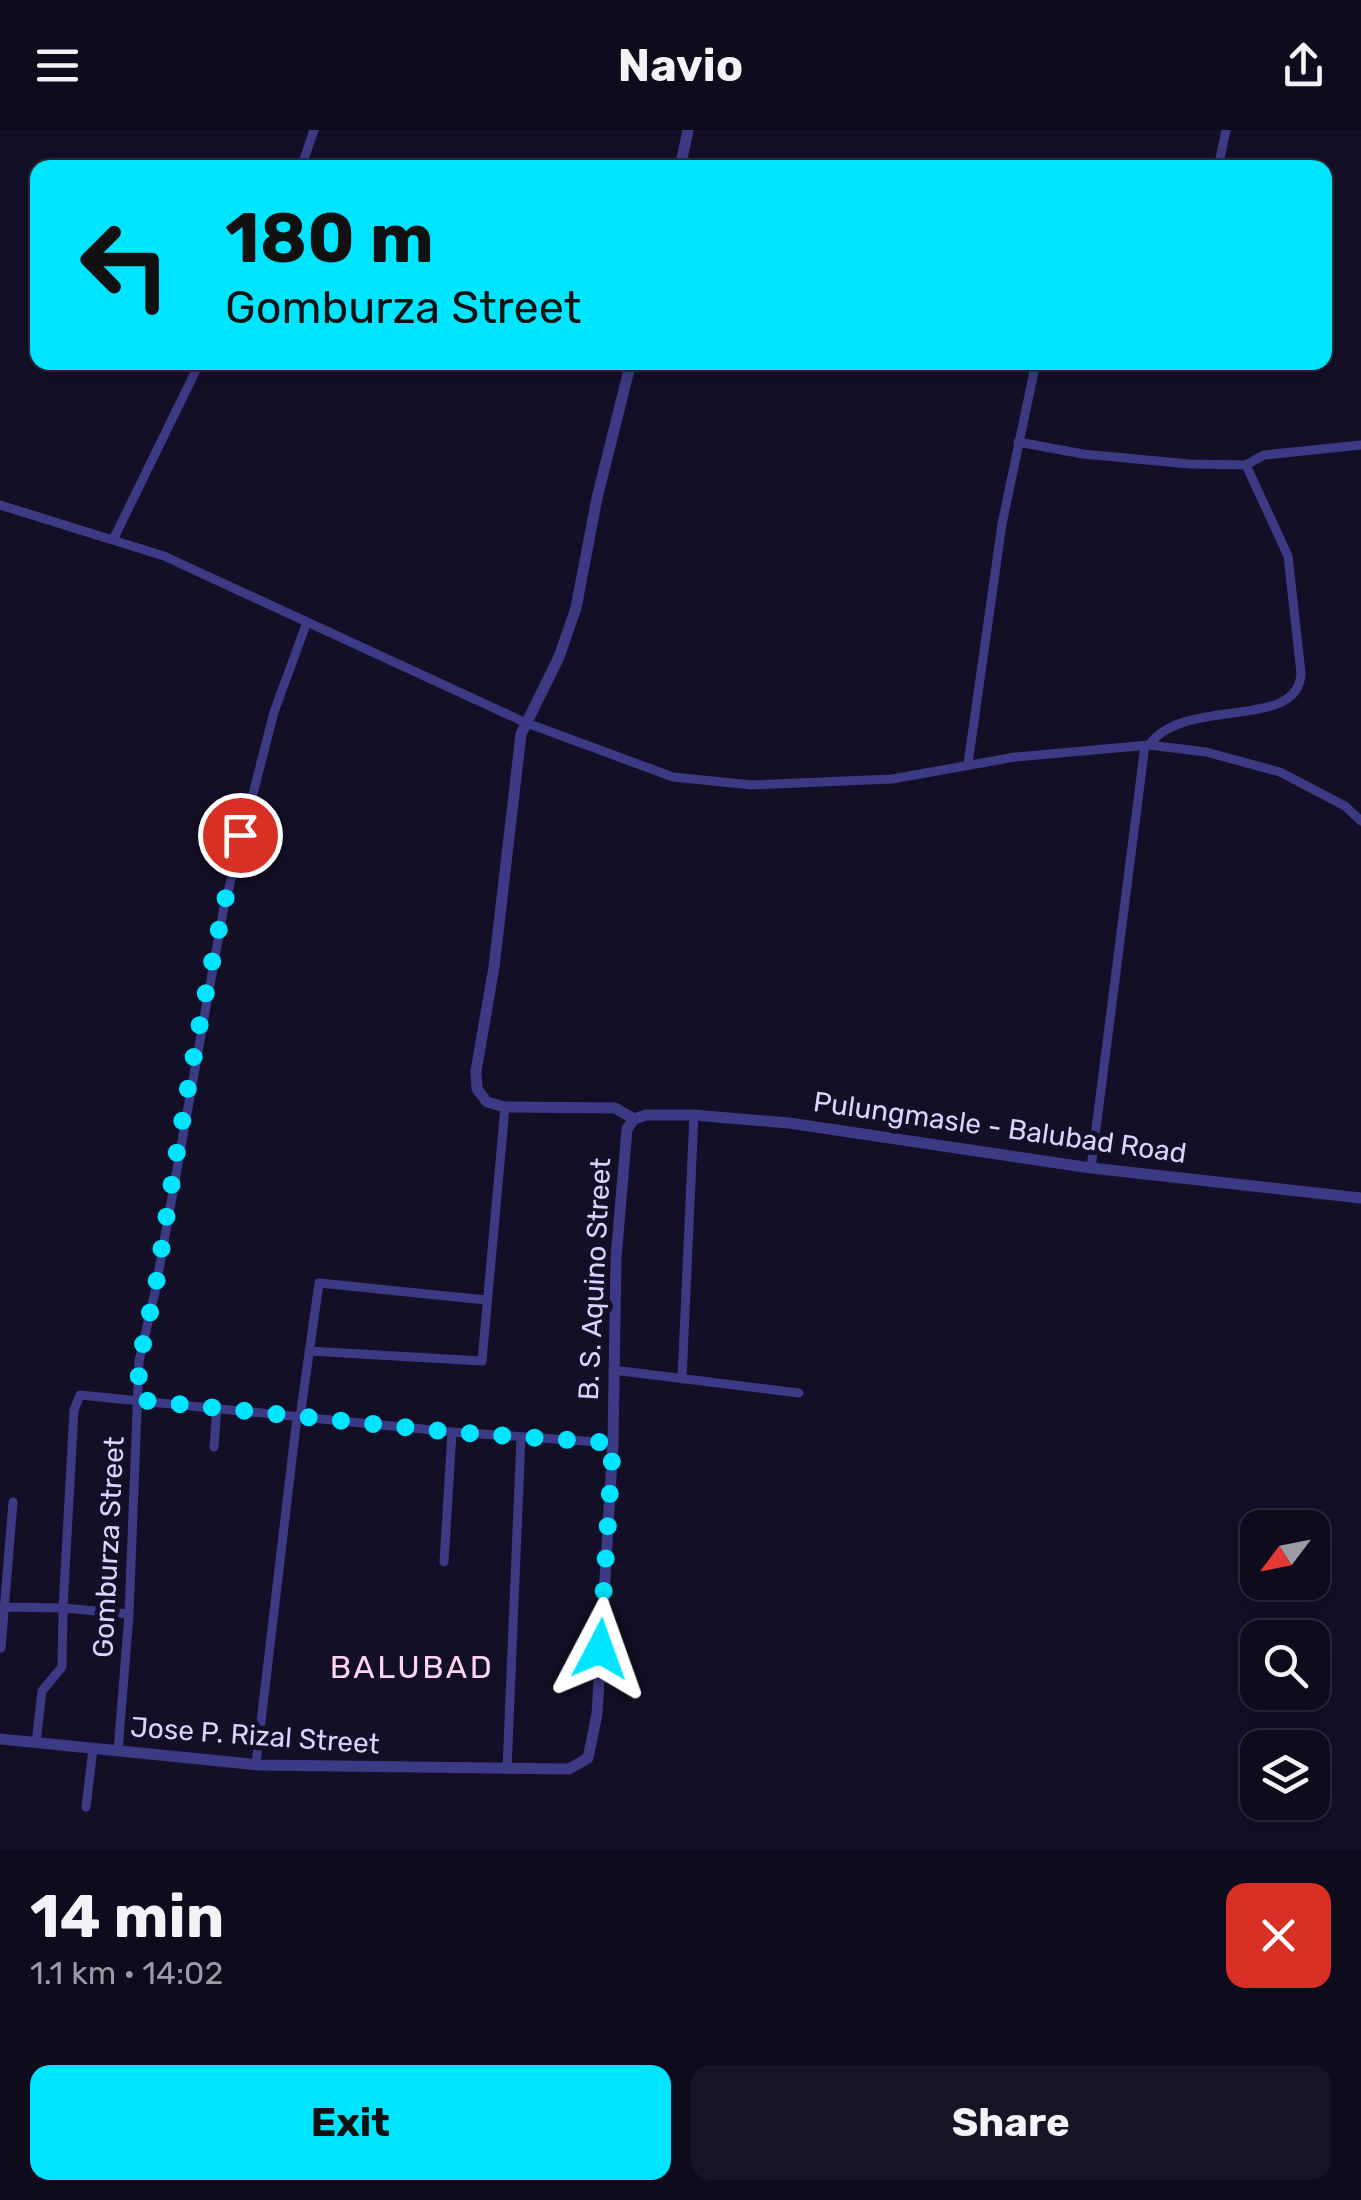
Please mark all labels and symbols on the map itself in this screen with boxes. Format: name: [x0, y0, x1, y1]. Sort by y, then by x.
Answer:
pin: [198, 793, 283, 878]
street label: Pulungmasle - Balubad Road: [811, 1085, 1189, 1170]
street label: B. S. Aquino Street: [572, 1157, 617, 1401]
street label: Gomburza Street: [86, 1435, 131, 1659]
north arrow: [1240, 1510, 1330, 1600]
position arrow: [548, 1597, 652, 1701]
district label: BALUBAD: [330, 1648, 494, 1686]
street label: Jose P. Rizal Street: [129, 1710, 381, 1761]

